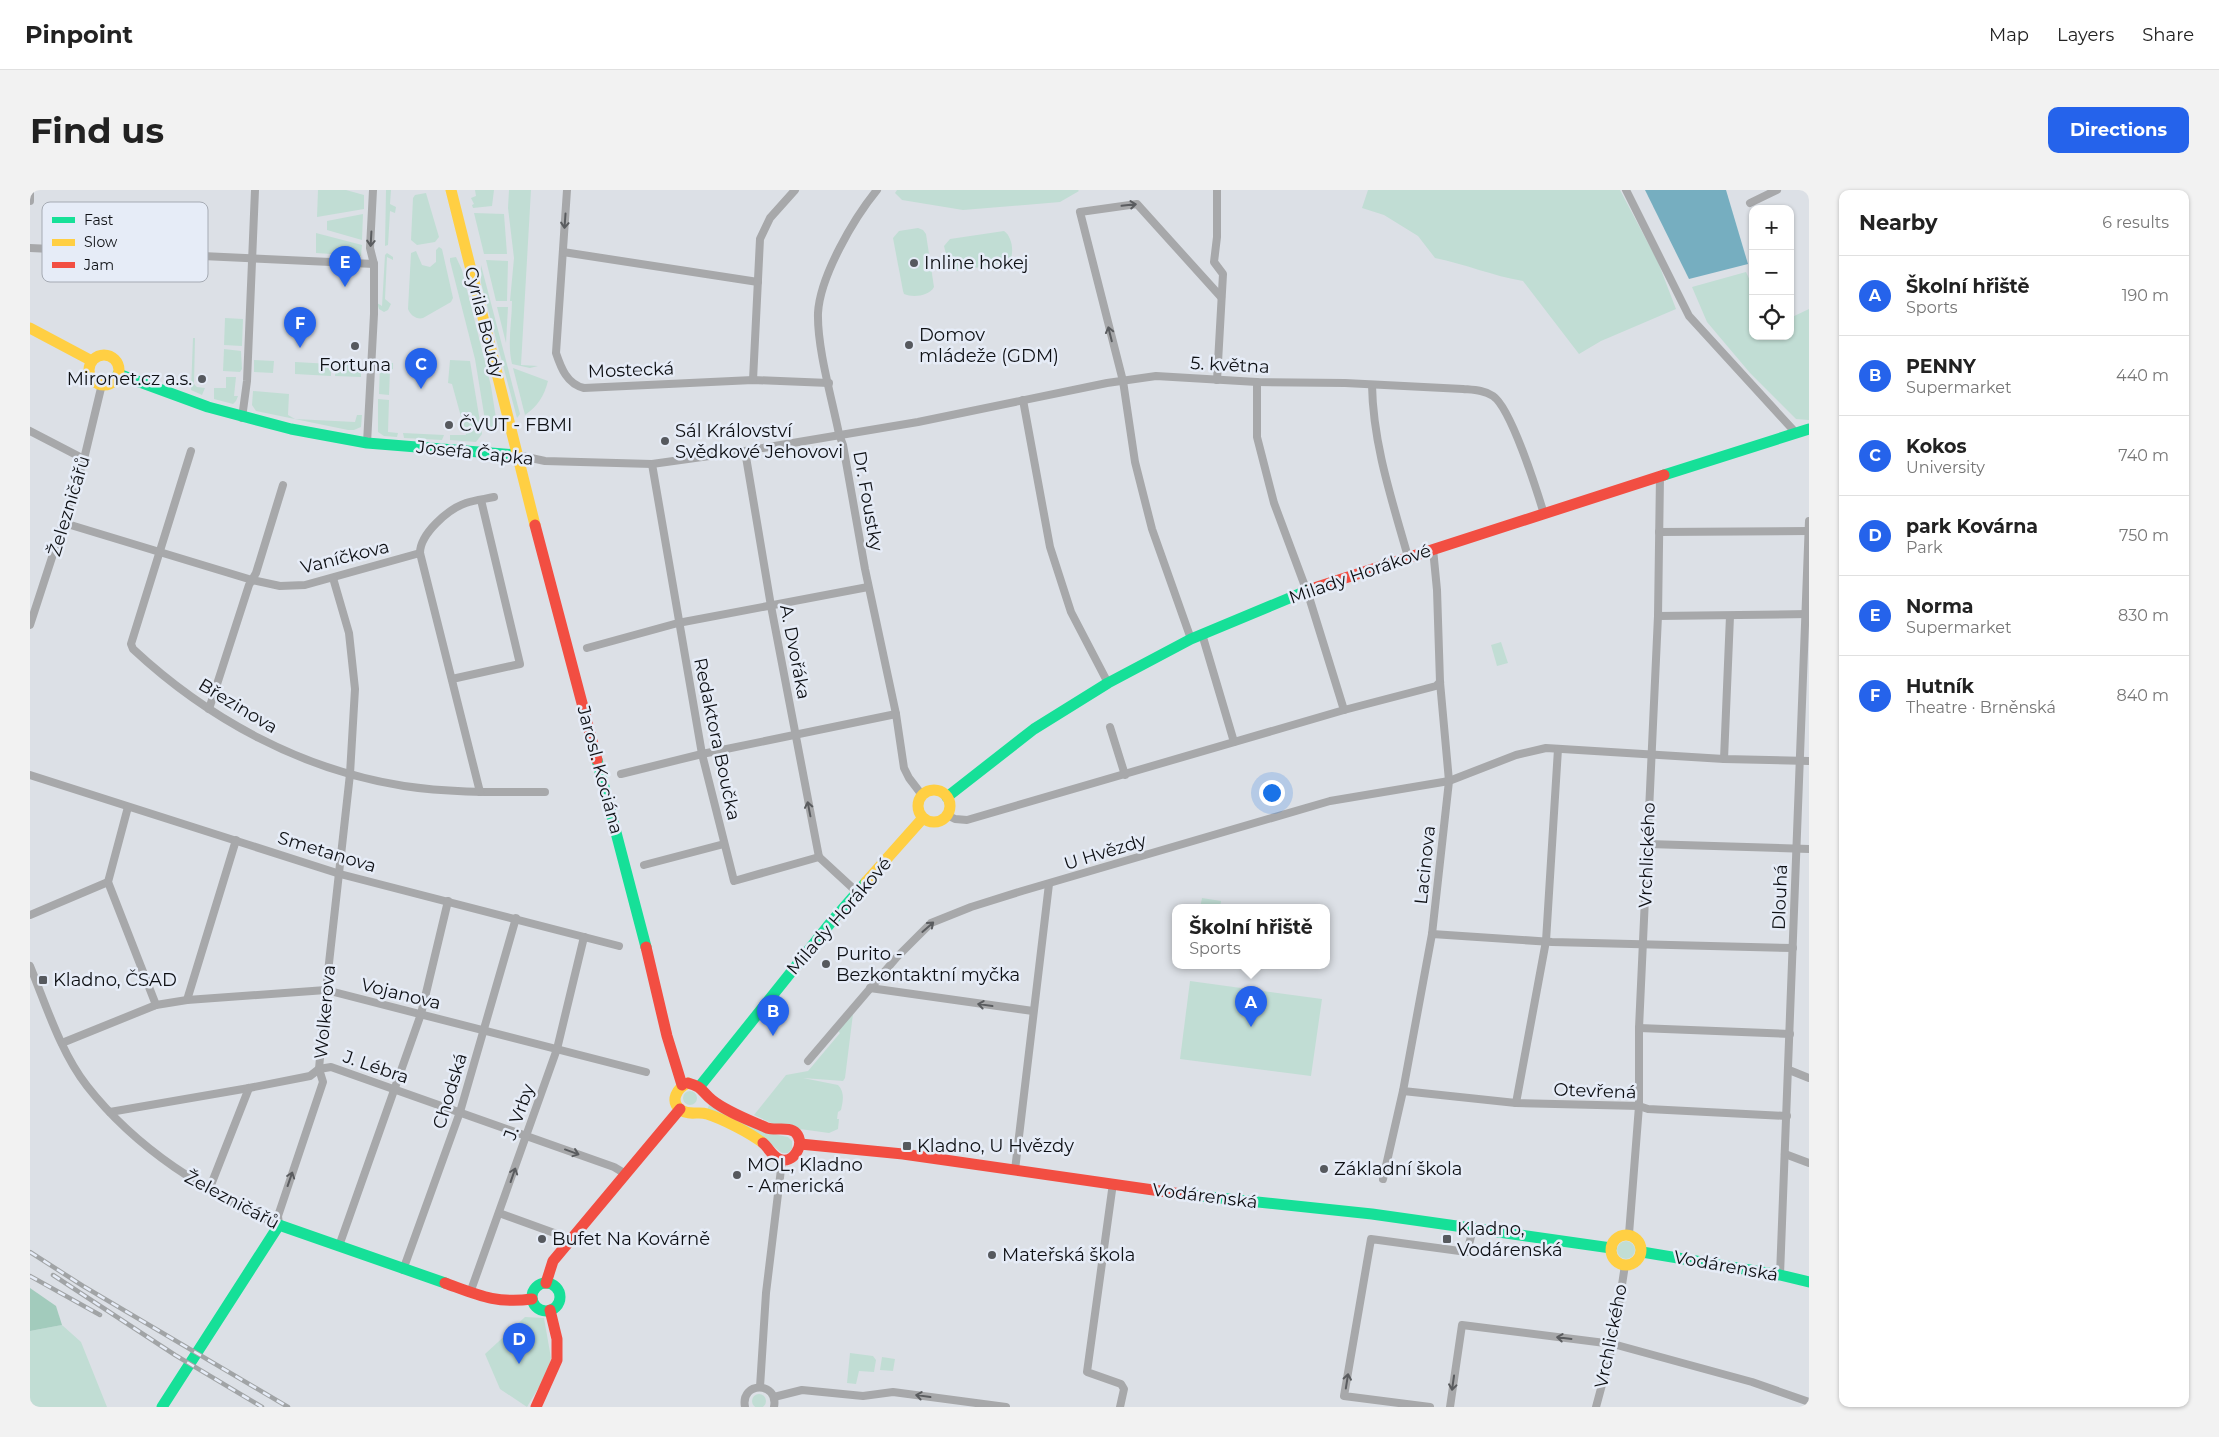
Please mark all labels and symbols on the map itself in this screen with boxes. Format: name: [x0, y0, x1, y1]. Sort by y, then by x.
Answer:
one-way arrow: [1120, 200, 1136, 210]
legend: [42, 202, 208, 282]
text: Fast: [84, 211, 114, 229]
one-way arrow: [560, 213, 569, 229]
one-way arrow: [366, 230, 375, 246]
text: Slow: [84, 233, 118, 251]
pin: E: [329, 246, 361, 287]
place label: Inline hokej: [924, 252, 1029, 274]
text: Jam: [83, 256, 114, 274]
marker: Inline hokej: [908, 257, 920, 269]
street label: Cyrila Boudy: [460, 264, 508, 380]
pin: F: [284, 307, 316, 348]
place label: Domov mládeže (GDM): [919, 324, 1059, 367]
one-way arrow: [1105, 327, 1114, 343]
marker: Domov mládeže (GDM): [903, 339, 915, 351]
marker: Fortuna: [349, 340, 361, 352]
pin: C: [405, 348, 437, 389]
street label: 5. května: [1190, 352, 1270, 378]
place label: Fortuna: [319, 354, 391, 376]
street label: Mostecká: [587, 358, 675, 382]
place label: Mironet.cz a.s.: [67, 368, 192, 390]
marker: Mironet.cz a.s.: [196, 373, 208, 385]
place label: ČVUT - FBMI: [459, 414, 573, 436]
marker: ČVUT - FBMI: [443, 419, 455, 431]
place label: Sál Království Svědkové Jehovovi: [675, 420, 843, 463]
marker: Sál Království Svědkové Jehovovi: [659, 435, 671, 447]
street label: Josefa Čapka: [414, 436, 535, 470]
street label: Dr. Foustky: [848, 449, 888, 553]
street label: Železničářů: [43, 453, 95, 559]
street label: Vaníčkova: [298, 535, 392, 579]
street label: Milady Horákové: [1286, 539, 1434, 609]
street label: A. Dvořáka: [775, 603, 815, 701]
street label: Redaktora Boučka: [689, 656, 745, 822]
street label: Březinova: [194, 674, 282, 738]
street label: Jarosl. Kociána: [572, 702, 628, 837]
your location: [1259, 780, 1285, 806]
one-way arrow: [804, 802, 814, 818]
street label: Vrchlického: [1634, 802, 1660, 908]
street label: Lacinova: [1410, 824, 1440, 906]
street label: Smetanova: [275, 827, 379, 877]
street label: U Hvězdy: [1061, 829, 1149, 875]
street label: Milady Horákové: [782, 853, 896, 979]
street label: Dlouhá: [1768, 864, 1792, 930]
one-way arrow: [921, 922, 934, 933]
place label: Purito - Bezkontaktní myčka: [836, 943, 1020, 986]
marker: Purito - Bezkontaktní myčka: [820, 958, 832, 970]
street label: Wolkerova: [310, 964, 340, 1060]
place label: Kladno, ČSAD: [53, 969, 177, 991]
street label: Vojanova: [359, 973, 443, 1015]
marker: Kladno, ČSAD: [37, 974, 49, 986]
pin: A: [1235, 986, 1267, 1027]
pin: B: [757, 995, 789, 1036]
one-way arrow: [977, 999, 993, 1009]
street label: J. Lébra: [339, 1045, 412, 1088]
street label: Chodská: [428, 1050, 472, 1132]
street label: Otevřená: [1553, 1079, 1637, 1103]
street label: J. Vrby: [498, 1081, 539, 1144]
place label: Kladno, U Hvězdy: [917, 1135, 1074, 1157]
marker: Kladno, U Hvězdy: [901, 1140, 913, 1152]
one-way arrow: [564, 1148, 579, 1157]
place label: MOL, Kladno - Americká: [747, 1154, 863, 1197]
place label: Základní škola: [1334, 1158, 1462, 1180]
marker: Základní škola: [1318, 1163, 1330, 1175]
street label: Železničářů: [181, 1166, 283, 1234]
one-way arrow: [509, 1167, 518, 1183]
marker: MOL, Kladno - Americká: [731, 1169, 743, 1181]
one-way arrow: [286, 1172, 295, 1187]
street label: Vodárenská: [1151, 1179, 1259, 1213]
place label: Kladno, Vodárenská: [1457, 1218, 1563, 1261]
place label: Bufet Na Kovárně: [552, 1228, 710, 1250]
marker: Bufet Na Kovárně: [536, 1233, 548, 1245]
marker: Kladno, Vodárenská: [1441, 1233, 1453, 1245]
place label: Mateřská škola: [1002, 1244, 1135, 1266]
street label: Vodárenská: [1672, 1246, 1780, 1286]
marker: Mateřská škola: [986, 1249, 998, 1261]
street label: Vrchlického: [1590, 1282, 1632, 1390]
pin: D: [503, 1323, 535, 1364]
one-way arrow: [1556, 1333, 1572, 1343]
one-way arrow: [1342, 1373, 1352, 1389]
one-way arrow: [1448, 1375, 1458, 1391]
one-way arrow: [915, 1391, 931, 1401]

